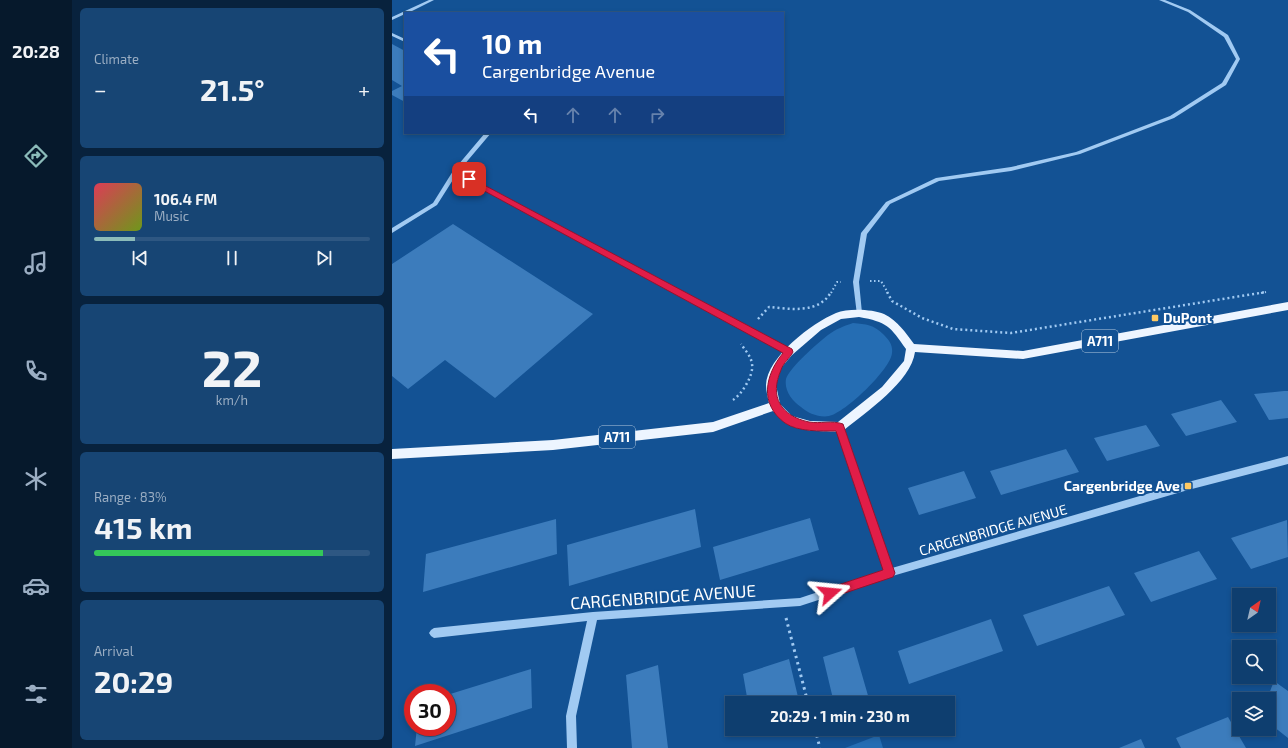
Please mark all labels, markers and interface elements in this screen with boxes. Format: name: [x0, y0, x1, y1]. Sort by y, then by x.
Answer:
text: 10 m: [482, 26, 542, 60]
icon: left: [416, 28, 468, 80]
text: 20:28: [12, 40, 60, 62]
text: Climate: [94, 51, 139, 67]
text: Cargenbridge Avenue: [482, 60, 655, 82]
text: 21.5°: [200, 71, 265, 107]
text: −: [94, 76, 107, 102]
text: +: [358, 76, 370, 102]
icon: left: [520, 104, 542, 126]
icon: ahead: [562, 104, 584, 126]
icon: ahead: [604, 104, 626, 126]
icon: right: [646, 104, 668, 126]
icon: directions: [22, 142, 50, 170]
pin: [452, 162, 486, 196]
icon: arrive: [458, 168, 480, 190]
text: 106.4 FM: [154, 190, 217, 208]
text: Music: [154, 208, 189, 224]
icon: previous: [129, 247, 151, 269]
icon: pause: [221, 247, 243, 269]
icon: next: [313, 247, 335, 269]
icon: music: [22, 249, 50, 277]
place label: DuPont: [1163, 309, 1212, 326]
marker: DuPont: [1150, 313, 1160, 323]
road number: A711: [1082, 330, 1118, 352]
text: 22: [202, 335, 262, 397]
icon: phone: [22, 357, 50, 385]
text: km/h: [216, 392, 248, 408]
road number: A711: [599, 426, 635, 448]
icon: climate: [22, 465, 50, 493]
place label: Cargenbridge Ave: [1064, 477, 1180, 494]
marker: Cargenbridge Ave: [1183, 481, 1193, 491]
text: Range · 83%: [94, 489, 167, 505]
street label: CARGENBRIDGE AVENUE: [917, 500, 1069, 559]
text: 415 km: [94, 509, 192, 545]
icon: car: [22, 572, 50, 600]
position arrow: [809, 572, 851, 614]
street label: CARGENBRIDGE AVENUE: [569, 580, 756, 612]
north arrow: [1232, 588, 1276, 632]
map controls: [1232, 588, 1276, 736]
button: search: [1232, 640, 1276, 684]
text: Arrival: [94, 643, 134, 659]
text: 20:29: [94, 663, 173, 699]
icon: filters: [22, 680, 50, 708]
speed limit sign: 30: [404, 684, 456, 736]
button: layers: [1232, 692, 1276, 736]
text: 20:29 · 1 min · 230 m: [770, 707, 910, 725]

